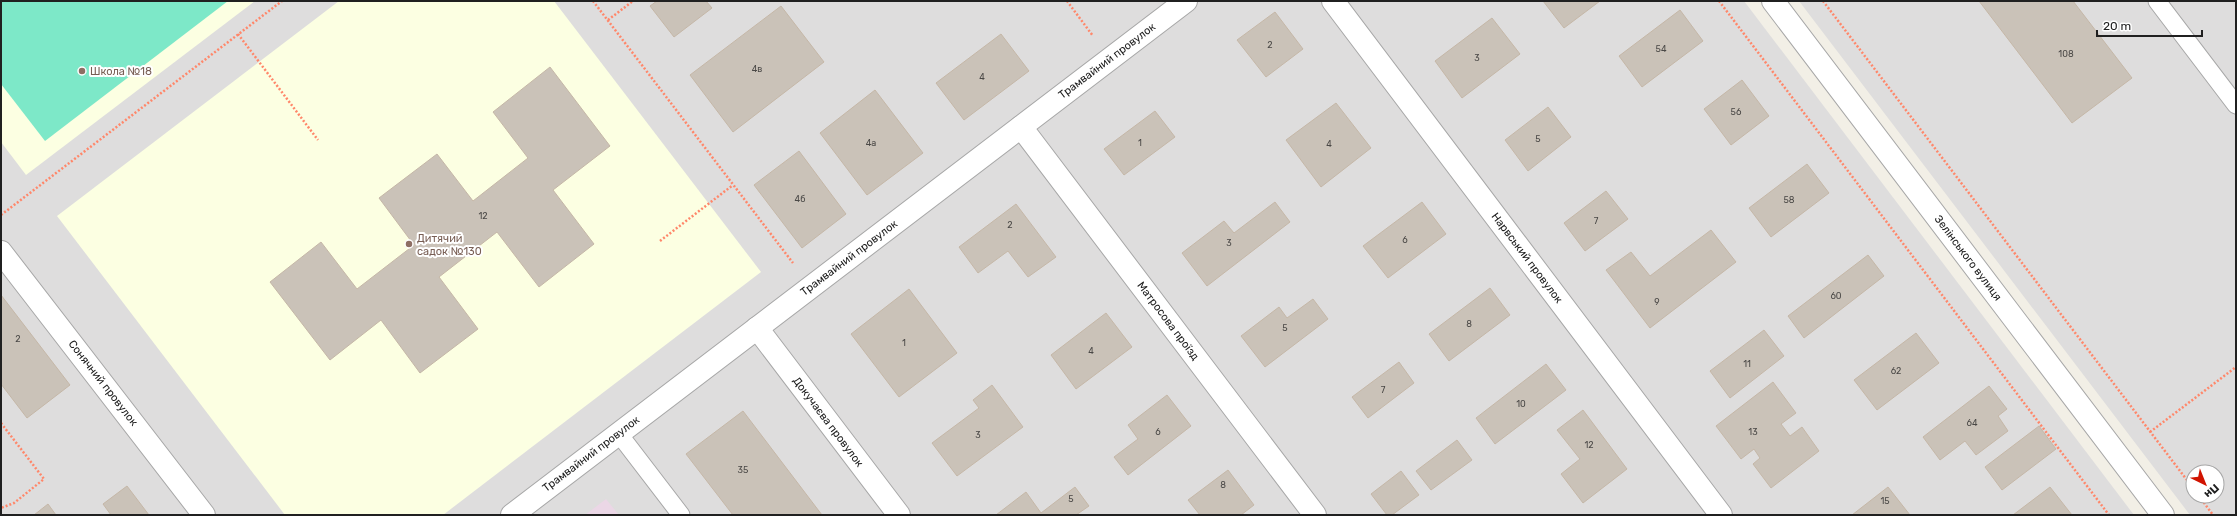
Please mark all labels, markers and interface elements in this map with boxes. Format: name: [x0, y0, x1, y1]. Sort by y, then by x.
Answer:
scale bar: [2097, 12, 2202, 38]
text: 20 m: [2103, 19, 2131, 33]
street label: Трамвайний провулок: [1056, 20, 1158, 102]
house number: 2: [1267, 40, 1273, 50]
house number: 54: [1656, 44, 1667, 54]
house number: 108: [2058, 49, 2074, 59]
house number: 3: [1474, 53, 1480, 63]
house number: 4в: [752, 64, 762, 74]
place label: Школа №18: [90, 65, 152, 78]
marker: Школа №18: [77, 66, 87, 76]
house number: 4: [979, 72, 985, 82]
house number: 56: [1731, 107, 1742, 117]
house number: 5: [1535, 134, 1541, 144]
house number: 4а: [866, 138, 876, 148]
house number: 1: [1138, 138, 1142, 148]
house number: 4: [1326, 139, 1332, 149]
house number: 4б: [795, 194, 805, 204]
house number: 58: [1783, 195, 1795, 205]
street label: Нарвський провулок: [1489, 210, 1565, 306]
house number: 12: [478, 211, 488, 221]
street label: Зелінського вулиця: [1932, 213, 2004, 303]
house number: 7: [1594, 216, 1599, 226]
street label: Трамвайний провулок: [798, 217, 900, 299]
house number: 2: [1007, 220, 1013, 230]
place label: Дитячий садок №130: [417, 232, 482, 258]
house number: 6: [1402, 235, 1408, 245]
house number: 3: [1226, 238, 1232, 248]
marker: Дитячий садок №130: [404, 239, 414, 249]
street label: Матросова проїзд: [1134, 279, 1202, 363]
house number: 60: [1830, 291, 1842, 301]
house number: 9: [1654, 297, 1660, 307]
house number: 8: [1466, 319, 1472, 329]
house number: 5: [1282, 323, 1288, 333]
house number: 2: [15, 334, 21, 344]
street label: Сонячний провулок: [66, 338, 141, 428]
house number: 1: [902, 338, 906, 348]
house number: 4: [1088, 346, 1094, 356]
house number: 11: [1743, 359, 1751, 369]
house number: 62: [1891, 366, 1901, 376]
street label: Докучаєва провулок: [790, 375, 866, 470]
house number: 7: [1381, 385, 1386, 395]
house number: 10: [1516, 399, 1526, 409]
street label: Трамвайний провулок: [540, 413, 642, 495]
house number: 64: [1966, 418, 1978, 428]
house number: 6: [1155, 427, 1161, 437]
house number: 13: [1748, 427, 1758, 437]
house number: 3: [975, 430, 981, 440]
house number: 12: [1584, 440, 1594, 450]
north arrow: [2185, 464, 2225, 504]
house number: 35: [738, 465, 748, 475]
house number: 8: [1220, 480, 1226, 490]
text: Пн: [2201, 481, 2221, 501]
house number: 5: [1068, 494, 1074, 504]
house number: 15: [1880, 496, 1890, 506]

